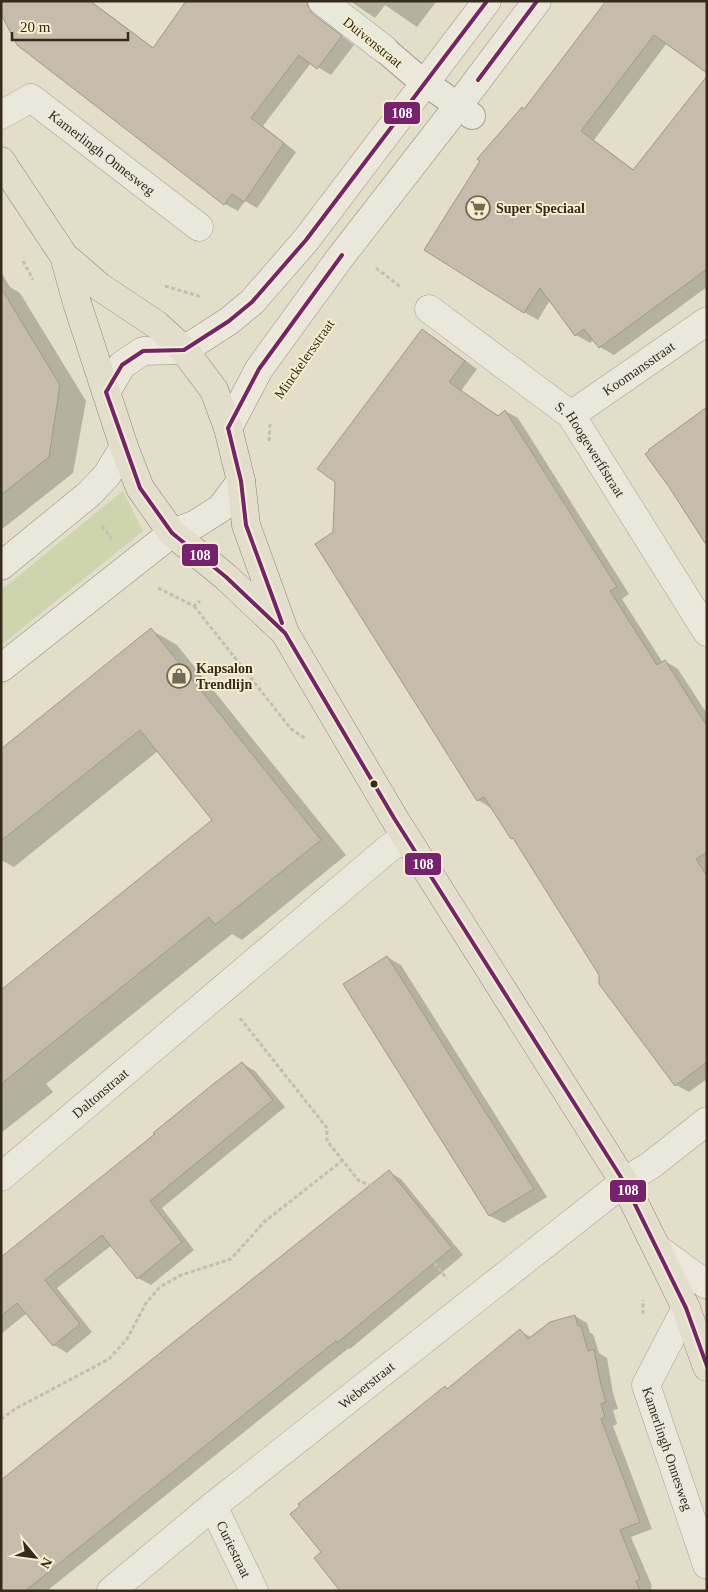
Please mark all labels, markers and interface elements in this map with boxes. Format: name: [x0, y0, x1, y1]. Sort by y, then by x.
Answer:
scale bar: [12, 10, 129, 42]
street label: Duivenstraat: [340, 14, 405, 71]
text: 20 m: [20, 19, 51, 35]
line badge: 108: [383, 101, 421, 125]
text: 108: [392, 106, 413, 121]
street label: Kamerlingh Onnesweg: [46, 108, 158, 198]
supermarket icon: Super Speciaal: [465, 195, 491, 221]
place label: Super Speciaal: [496, 201, 585, 216]
street label: Minckelersstraat: [272, 317, 337, 402]
street label: Koomansstraat: [600, 339, 678, 399]
street label: S. Hoogewerffstraat: [552, 399, 627, 500]
line badge: 108: [181, 543, 219, 567]
text: 108: [190, 548, 211, 563]
place label: Kapsalon Trendlijn: [196, 661, 253, 692]
shop icon: Kapsalon Trendlijn: [166, 663, 192, 689]
unlabelled marker: [369, 779, 379, 789]
line badge: 108: [404, 852, 442, 876]
text: 108: [413, 857, 434, 872]
street label: Daltonstraat: [70, 1065, 132, 1121]
line badge: 108: [609, 1179, 647, 1203]
text: 108: [618, 1183, 639, 1198]
street label: Weberstraat: [336, 1359, 397, 1412]
street label: Kamerlingh Onnesweg: [639, 1385, 695, 1513]
street label: Curiestraat: [213, 1519, 254, 1580]
north arrow: [10, 1532, 60, 1582]
text: N: [37, 1555, 55, 1571]

